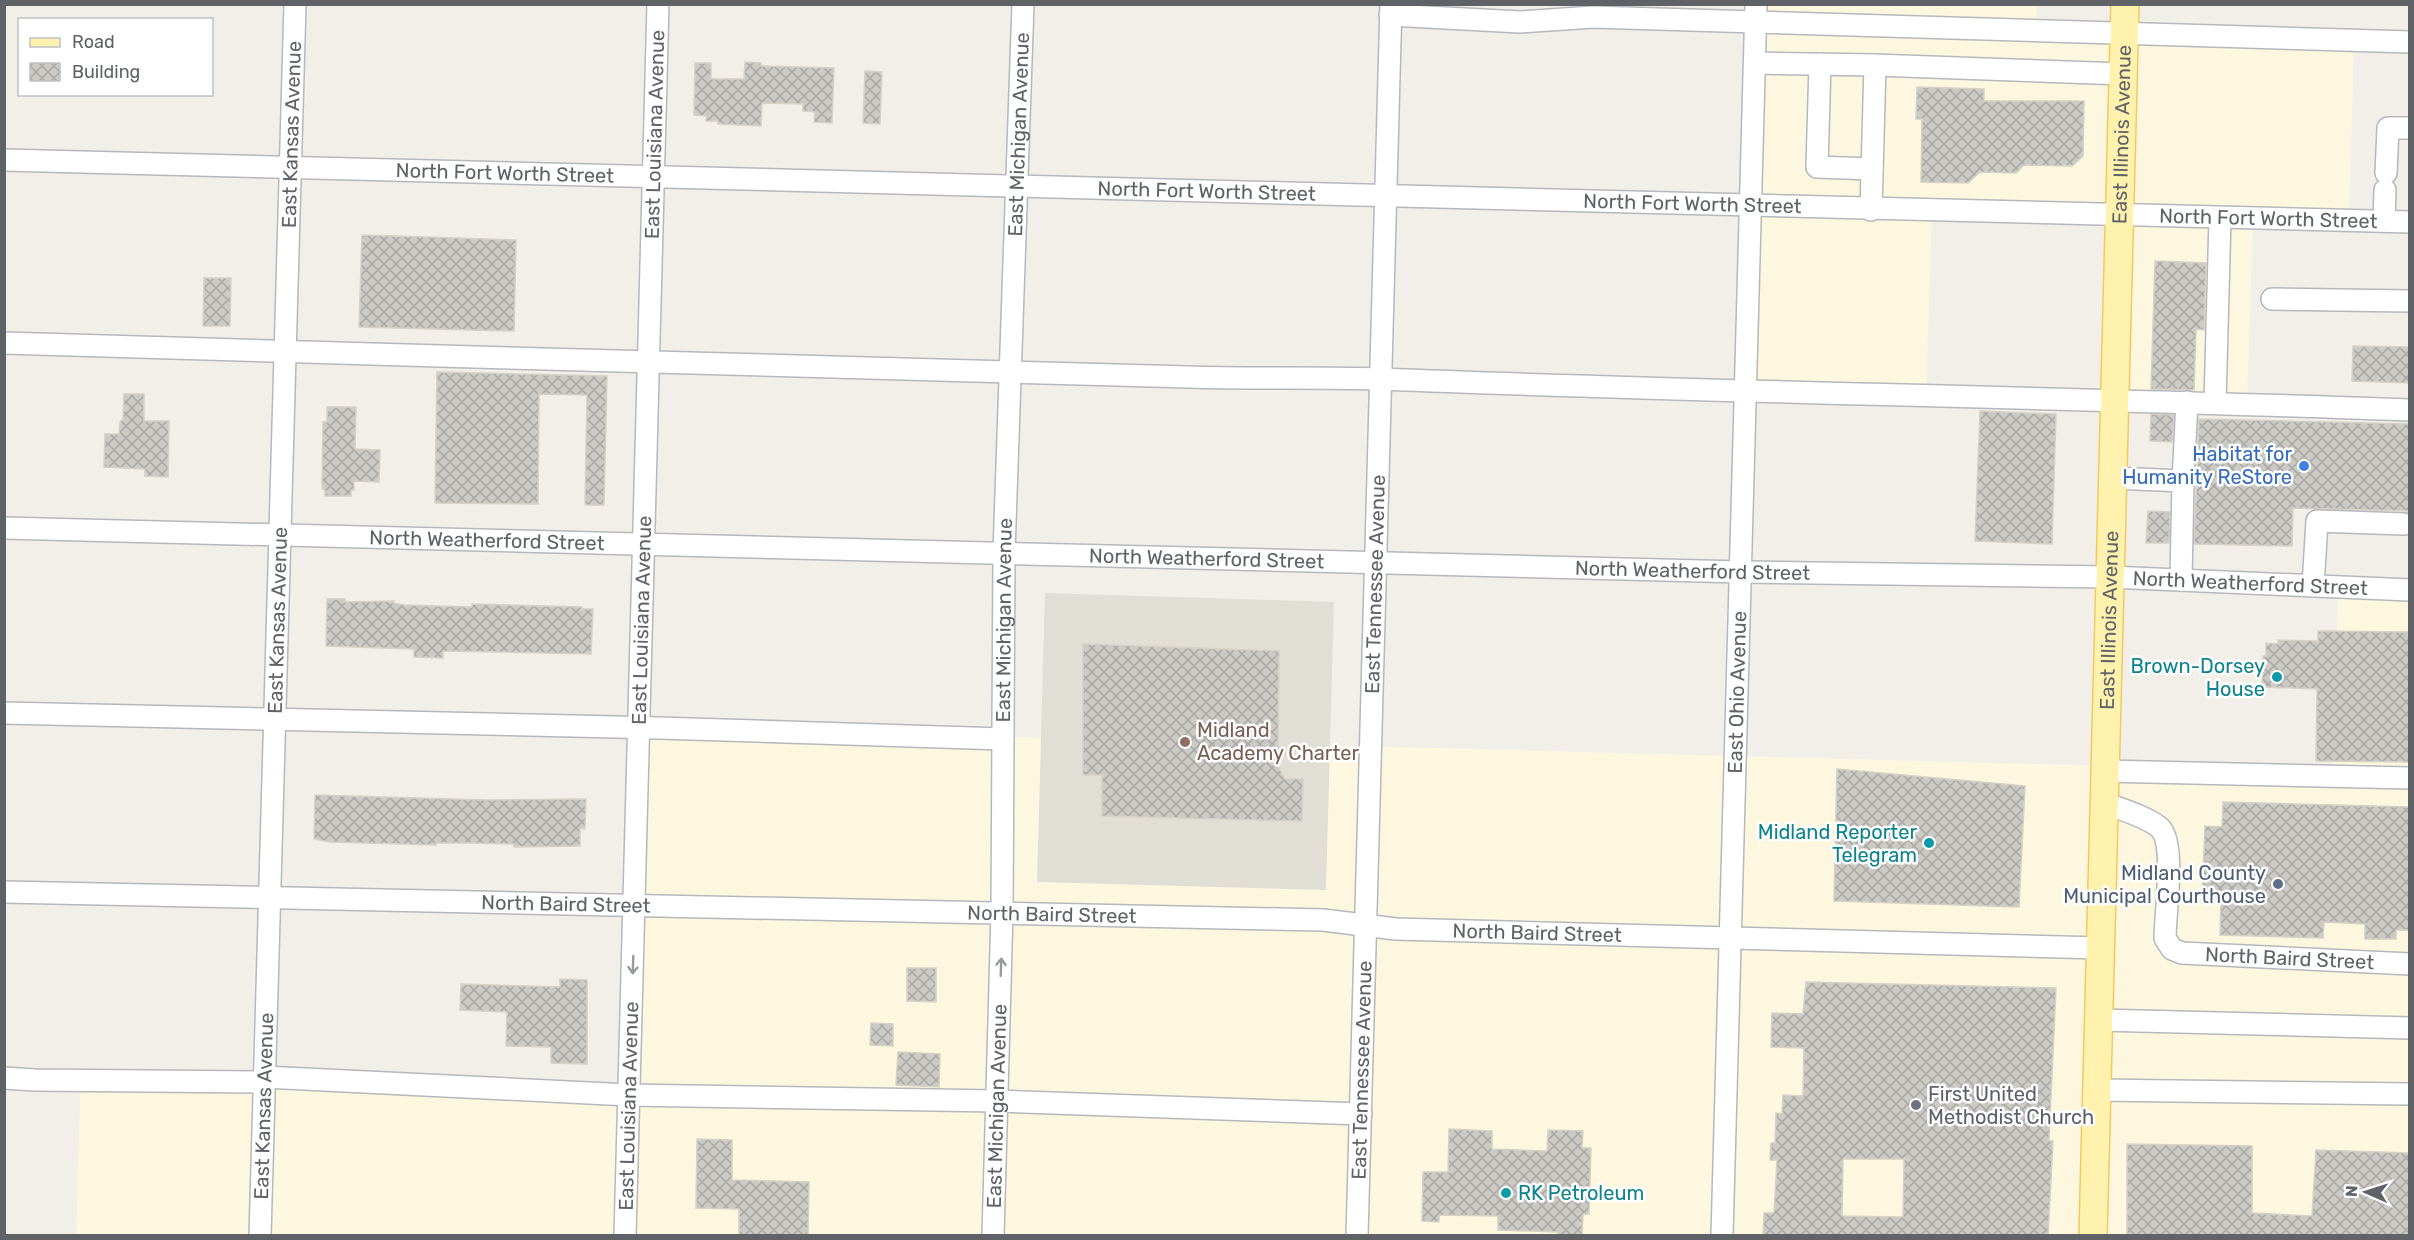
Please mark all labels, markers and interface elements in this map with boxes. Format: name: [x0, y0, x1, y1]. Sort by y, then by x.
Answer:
legend: [18, 18, 213, 96]
street label: East Louisiana Avenue: [640, 29, 669, 239]
text: Road: [72, 31, 115, 53]
street label: East Michigan Avenue: [1003, 32, 1034, 237]
street label: East Kansas Avenue: [277, 41, 306, 228]
street label: East Illinois Avenue: [2107, 44, 2136, 224]
text: Building: [72, 61, 140, 83]
street label: North Fort Worth Street: [395, 158, 614, 188]
street label: North Fort Worth Street: [1097, 176, 1316, 206]
street label: North Fort Worth Street: [1583, 189, 1802, 218]
street label: North Fort Worth Street: [2159, 204, 2378, 233]
place label: Habitat for Humanity ReStore: [2122, 442, 2292, 489]
marker: Habitat for Humanity ReStore: [2297, 459, 2311, 473]
street label: East Tennessee Avenue: [1360, 474, 1390, 694]
street label: East Louisiana Avenue: [627, 515, 656, 725]
street label: East Michigan Avenue: [991, 517, 1017, 722]
street label: North Weatherford Street: [369, 525, 605, 555]
street label: East Kansas Avenue: [263, 526, 292, 714]
street label: East Illinois Avenue: [2095, 530, 2123, 710]
street label: North Weatherford Street: [1089, 543, 1325, 573]
street label: North Weatherford Street: [1575, 556, 1810, 585]
street label: North Weatherford Street: [2132, 566, 2368, 600]
street label: East Ohio Avenue: [1723, 611, 1751, 774]
place label: Brown-Dorsey House: [2130, 654, 2265, 701]
marker: Brown-Dorsey House: [2270, 670, 2284, 684]
place label: Midland Academy Charter: [1197, 718, 1359, 765]
marker: Midland Academy Charter: [1178, 735, 1192, 749]
place label: Midland Reporter Telegram: [1758, 820, 1917, 867]
marker: Midland Reporter Telegram: [1922, 836, 1936, 850]
place label: Midland County Municipal Courthouse: [2063, 861, 2266, 908]
marker: Midland County Municipal Courthouse: [2271, 877, 2285, 891]
street label: North Baird Street: [481, 890, 651, 918]
street label: North Baird Street: [967, 900, 1137, 928]
street label: North Baird Street: [1452, 919, 1622, 947]
street label: North Baird Street: [2204, 942, 2375, 974]
one-way arrow: [627, 955, 638, 975]
one-way arrow: [995, 958, 1006, 978]
street label: East Tennessee Avenue: [1347, 960, 1377, 1180]
street label: East Louisiana Avenue: [614, 1001, 643, 1211]
street label: East Michigan Avenue: [982, 1004, 1011, 1209]
street label: East Kansas Avenue: [249, 1012, 278, 1200]
place label: First United Methodist Church: [1928, 1082, 2094, 1129]
marker: First United Methodist Church: [1909, 1098, 1923, 1112]
north arrow: [2336, 1162, 2396, 1222]
place label: RK Petroleum: [1518, 1181, 1644, 1205]
text: N: [2342, 1185, 2361, 1197]
marker: RK Petroleum: [1499, 1186, 1513, 1200]

